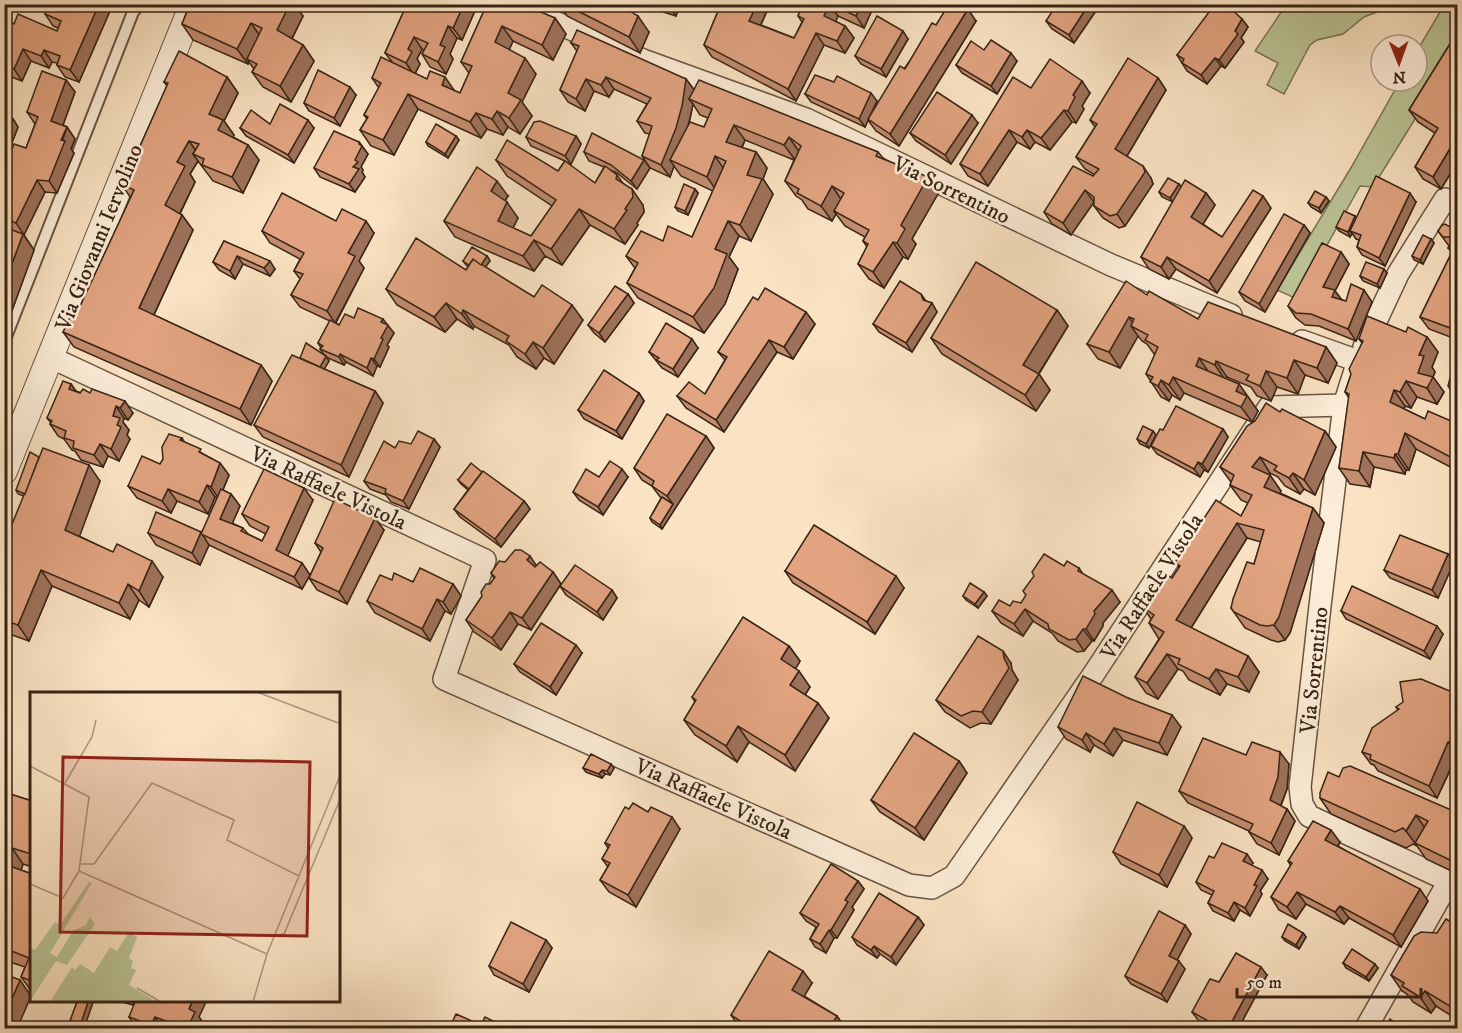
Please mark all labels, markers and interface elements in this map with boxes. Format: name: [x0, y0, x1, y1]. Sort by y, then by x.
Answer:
north arrow: [1369, 33, 1429, 93]
text: N: [1393, 67, 1406, 87]
street label: Via Giovanni Iervolino: [49, 140, 149, 336]
street label: Via Sorrentino: [887, 150, 1014, 230]
street label: Via Raffaele Vistola: [245, 440, 411, 537]
street label: Via Raffaele Vistola: [1094, 508, 1210, 666]
street label: Via Sorrentino: [1294, 605, 1335, 736]
inset map: [30, 692, 340, 1003]
street label: Via Raffaele Vistola: [630, 752, 797, 846]
scale bar: [1237, 961, 1422, 999]
text: 50 m: [1246, 972, 1282, 994]

